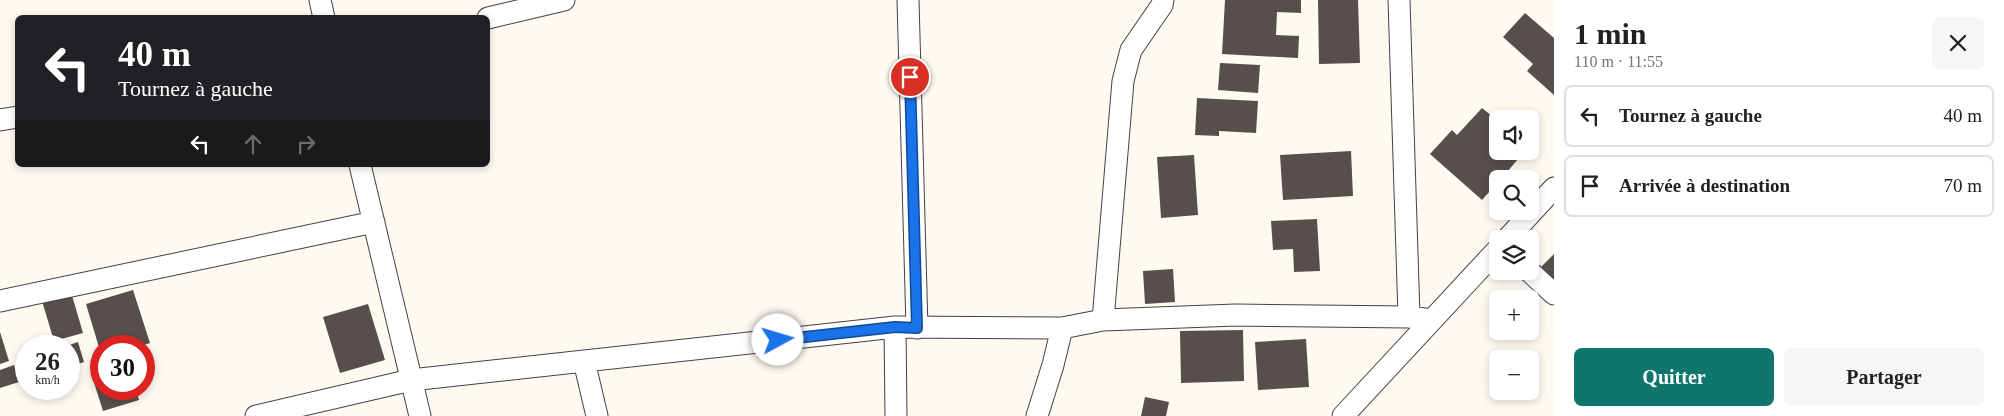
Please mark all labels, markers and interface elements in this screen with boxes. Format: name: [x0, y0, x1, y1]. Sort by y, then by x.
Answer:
text: 1 min: [1574, 17, 1647, 50]
button: close: [1932, 17, 1984, 69]
icon: left: [35, 35, 100, 100]
text: 40 m: [118, 35, 191, 74]
text: 110 m · 11:55: [1574, 53, 1663, 70]
pin: [889, 56, 931, 98]
icon: arrive: [896, 63, 924, 91]
text: Tournez à gauche: [118, 76, 273, 101]
icon: left: [1576, 102, 1604, 130]
text: Tournez à gauche: [1619, 105, 1762, 126]
text: 40 m: [1943, 105, 1982, 126]
map controls: [1489, 110, 1539, 400]
button: sound: [1489, 110, 1539, 160]
icon: left: [186, 130, 214, 158]
icon: ahead: [239, 130, 267, 158]
icon: right: [292, 130, 320, 158]
button: search: [1489, 170, 1539, 220]
icon: arrive: [1576, 172, 1604, 200]
text: Arrivée à destination: [1619, 175, 1790, 196]
text: 70 m: [1943, 175, 1982, 196]
button: layers: [1489, 230, 1539, 280]
button: +: [1489, 290, 1539, 340]
position arrow: [751, 313, 803, 365]
speed limit sign: 30: [90, 335, 155, 400]
text: 26: [35, 348, 60, 375]
button: Quitter: [1574, 348, 1774, 406]
button: Partager: [1784, 348, 1984, 406]
button: −: [1489, 350, 1539, 400]
text: km/h: [35, 373, 60, 387]

